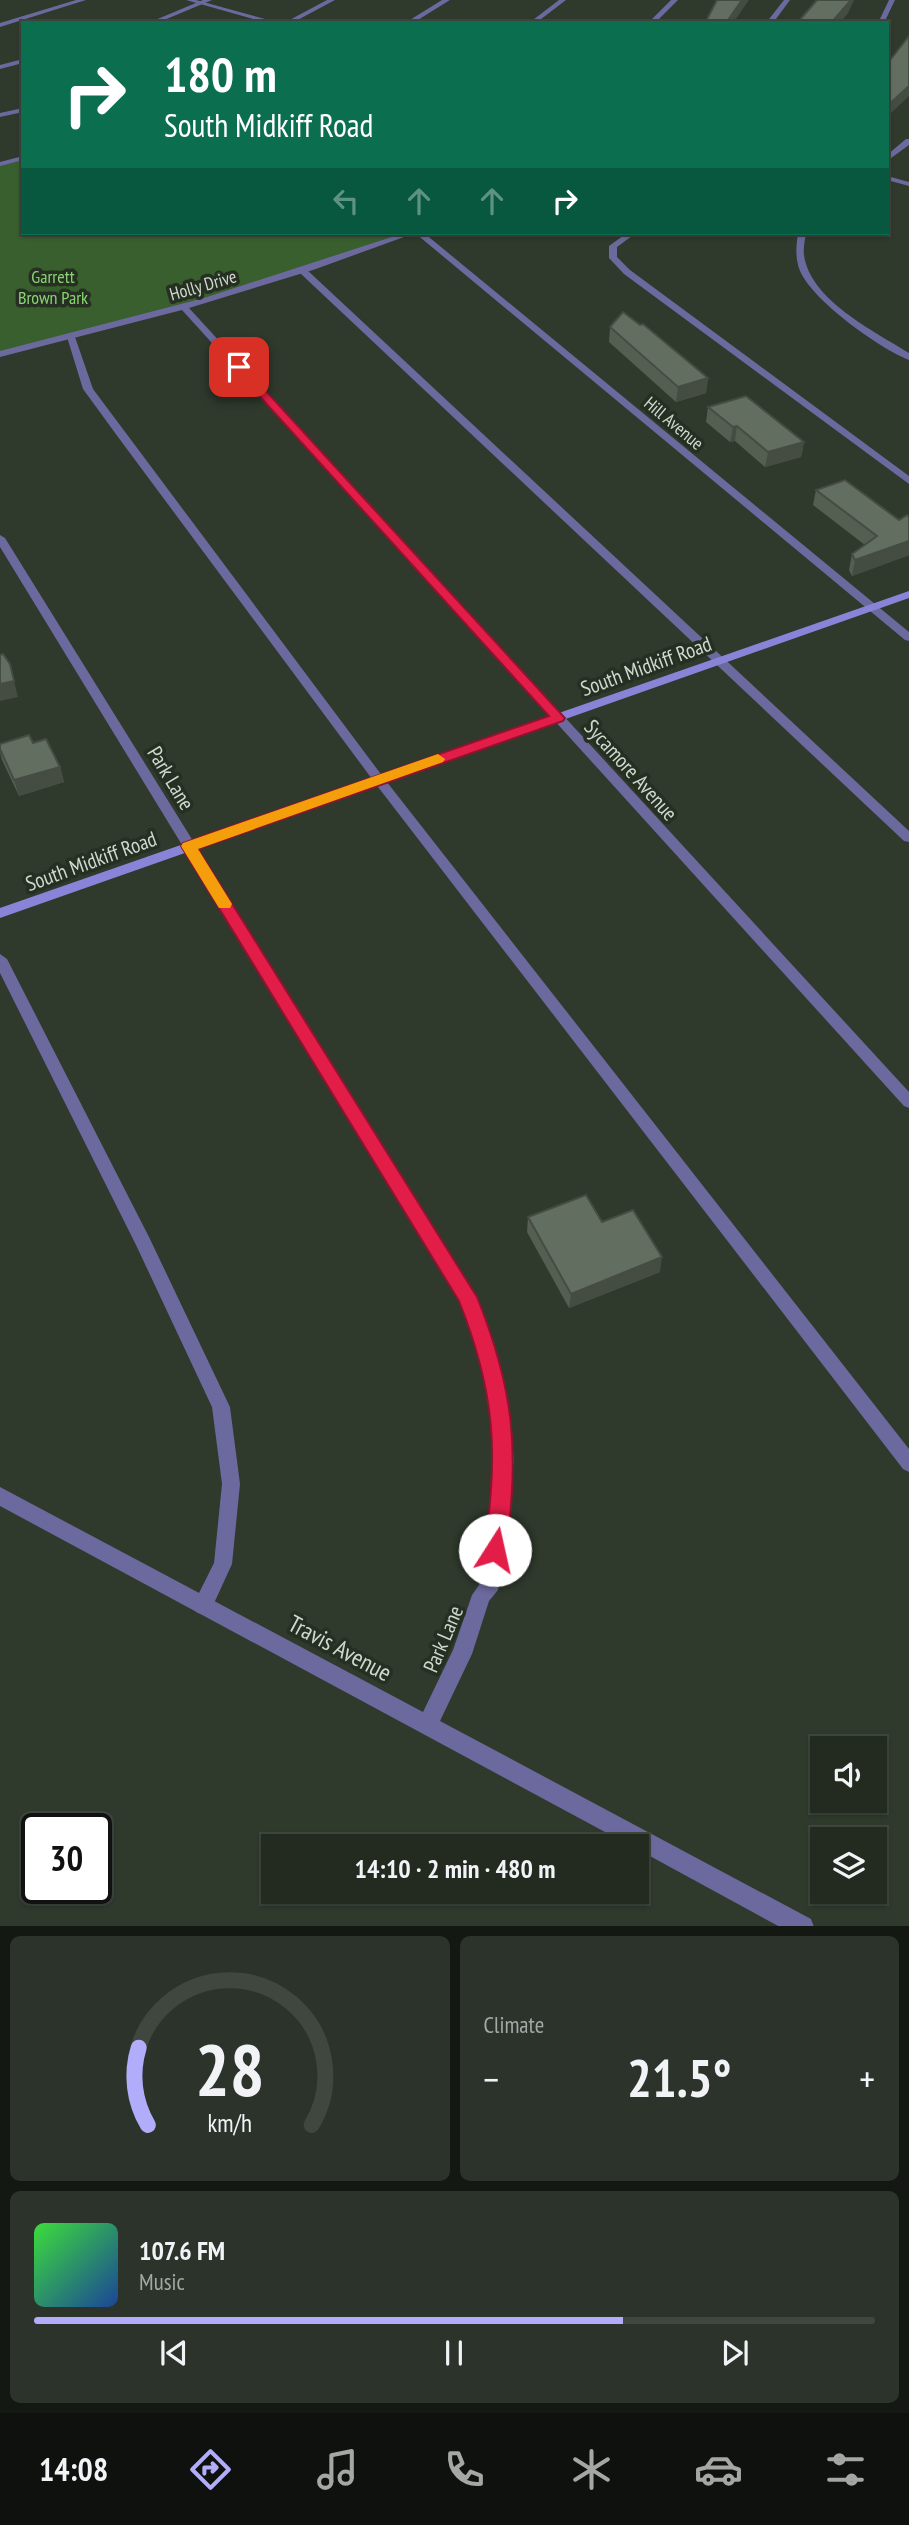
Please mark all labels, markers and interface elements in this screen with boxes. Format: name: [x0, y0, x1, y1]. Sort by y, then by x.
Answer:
text: 180 m: [164, 42, 277, 106]
icon: right: [49, 49, 140, 140]
text: South Midkiff Road: [164, 104, 373, 146]
icon: left: [327, 182, 365, 220]
icon: ahead: [400, 182, 438, 220]
icon: ahead: [473, 182, 511, 220]
icon: right: [546, 182, 584, 220]
street label: Holly Drive: [167, 264, 239, 306]
park label: Garrett Brown Park: [18, 265, 88, 309]
pin: [209, 337, 269, 397]
icon: arrive: [220, 348, 258, 386]
street label: Hill Avenue: [639, 391, 709, 455]
street label: South Midkiff Road: [577, 630, 715, 702]
street label: Sycamore Avenue: [578, 714, 684, 826]
street label: Park Lane: [141, 741, 201, 815]
street label: South Midkiff Road: [22, 825, 160, 897]
position arrow: [458, 1513, 532, 1587]
street label: Park Lane: [417, 1602, 469, 1676]
street label: Travis Avenue: [283, 1608, 397, 1688]
map controls: [810, 1736, 887, 1904]
button: sound: [810, 1736, 887, 1813]
speed limit sign: 30: [21, 1813, 112, 1904]
button: layers: [810, 1827, 887, 1904]
text: 14:10 · 2 min · 480 m: [355, 1852, 555, 1885]
text: Climate: [484, 2010, 544, 2039]
text: 28: [195, 2021, 265, 2115]
text: 21.5°: [627, 2044, 732, 2111]
text: −: [484, 2054, 499, 2103]
text: +: [859, 2054, 875, 2103]
text: km/h: [208, 2106, 252, 2138]
text: 107.6 FM: [139, 2234, 225, 2267]
text: Music: [139, 2267, 185, 2296]
icon: previous: [155, 2334, 193, 2372]
icon: pause: [435, 2334, 473, 2372]
icon: next: [716, 2334, 754, 2372]
icon: directions: [186, 2445, 235, 2494]
icon: music: [313, 2445, 362, 2494]
icon: phone: [440, 2445, 489, 2494]
icon: climate: [567, 2445, 616, 2494]
icon: car: [694, 2445, 743, 2494]
icon: filters: [821, 2445, 870, 2494]
text: 14:08: [39, 2448, 108, 2490]

